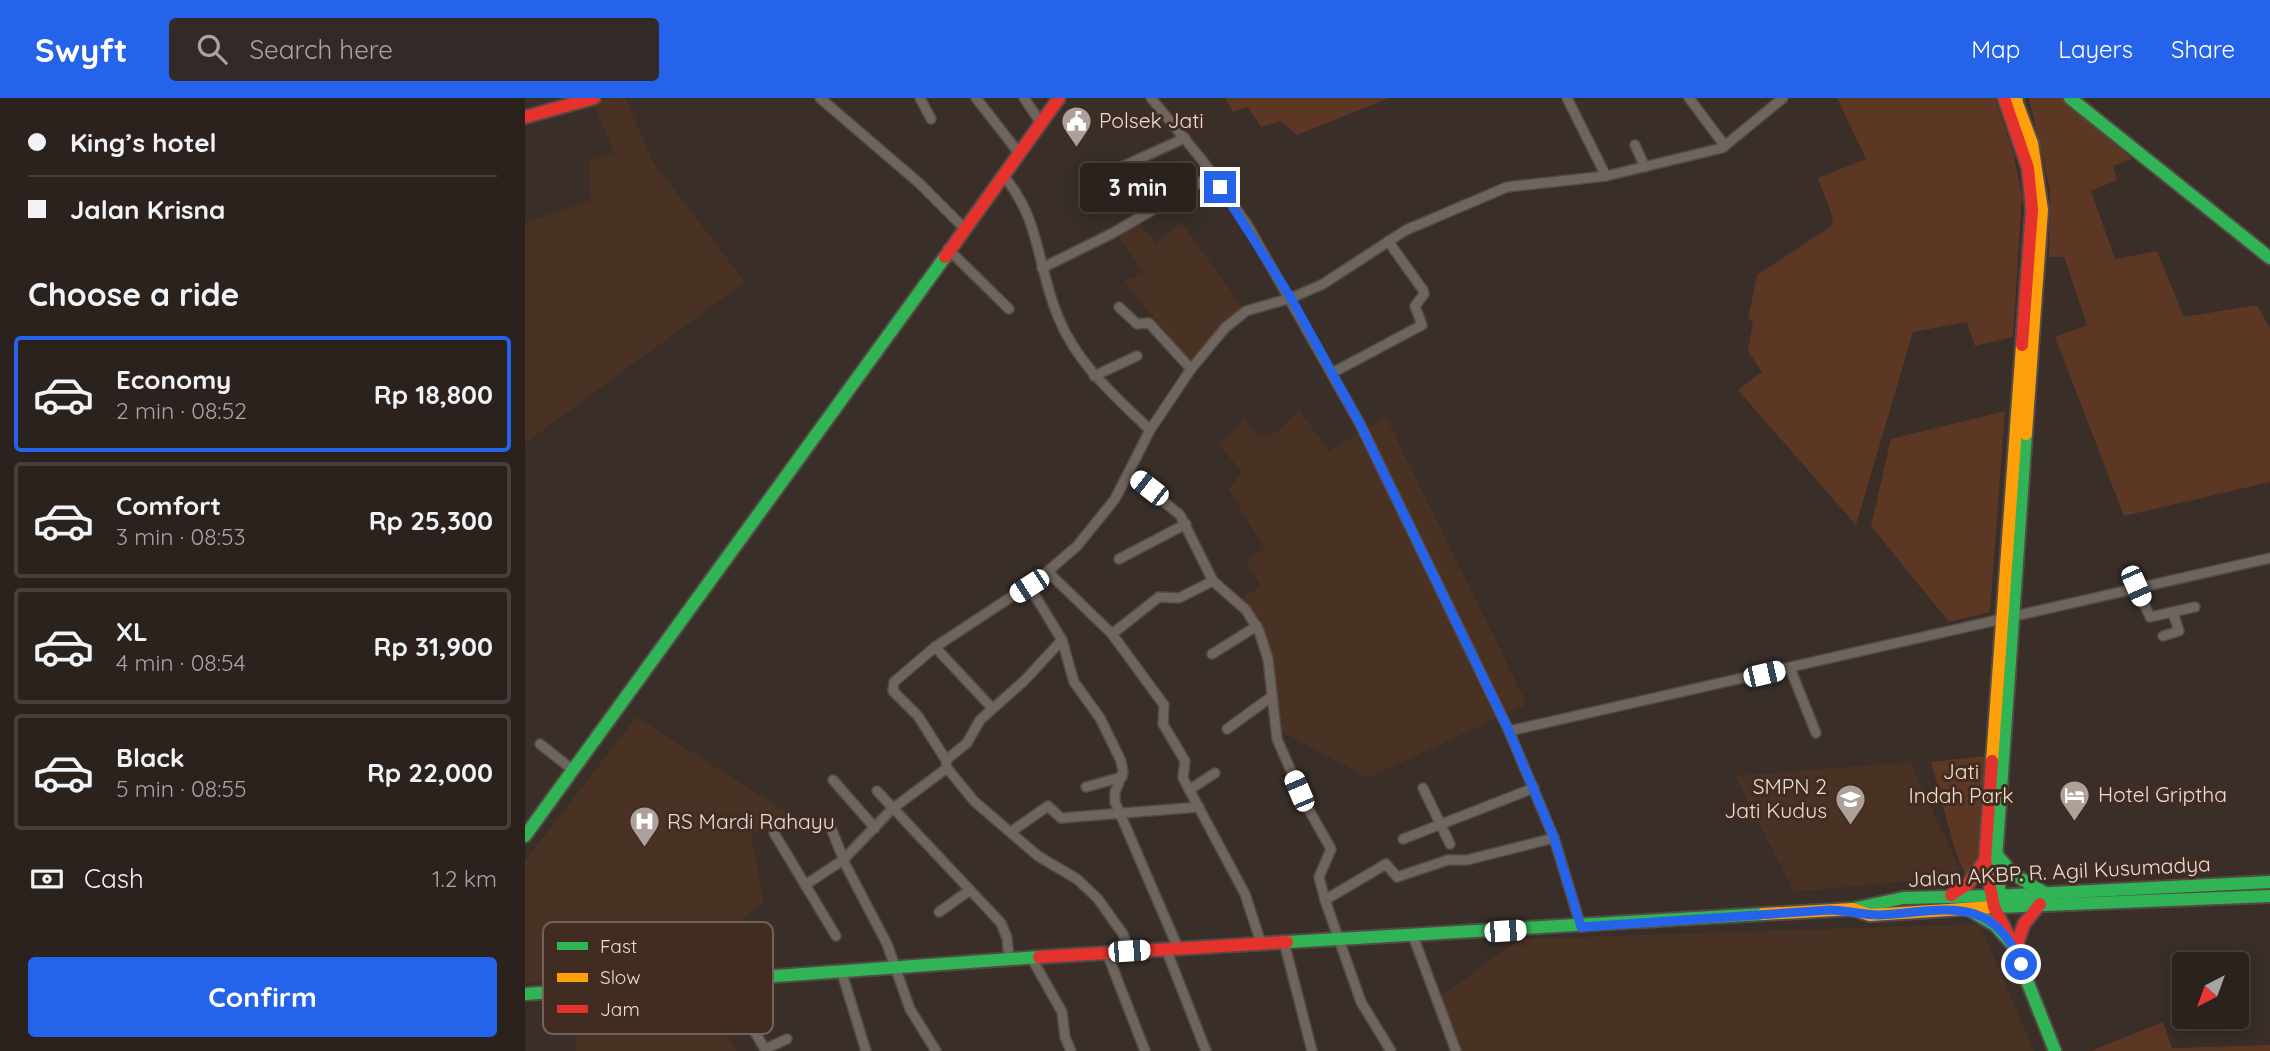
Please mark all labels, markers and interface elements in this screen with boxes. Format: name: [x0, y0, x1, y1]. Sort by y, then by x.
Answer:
search box: [169, 18, 659, 81]
text: Swyft: [35, 29, 127, 70]
icon: search: [193, 30, 231, 68]
text: Search here: [249, 33, 393, 66]
text: Map: [1971, 34, 2020, 64]
text: Layers: [2058, 34, 2133, 64]
text: Share: [2171, 34, 2235, 64]
public building icon: Polsek Jati: [1059, 104, 1093, 148]
place label: Polsek Jati: [1099, 107, 1204, 133]
text: King’s hotel: [70, 126, 217, 159]
callout: 3 min: [1080, 162, 1195, 212]
route end: [1204, 171, 1236, 203]
text: 3 min: [1108, 173, 1168, 202]
text: Jalan Krisna: [70, 193, 225, 226]
text: Choose a ride: [28, 274, 240, 314]
icon: car: [32, 363, 95, 426]
text: Economy: [116, 363, 231, 396]
text: Rp 18,800: [374, 378, 493, 411]
text: 2 min · 08:52: [116, 396, 247, 425]
car: [1126, 467, 1173, 509]
icon: car: [32, 489, 95, 552]
text: Comfort: [116, 489, 221, 522]
text: Rp 25,300: [369, 504, 493, 537]
text: 3 min · 08:53: [116, 522, 246, 551]
car: [2118, 563, 2155, 609]
car: [1006, 566, 1053, 606]
icon: car: [32, 615, 95, 678]
text: XL: [116, 615, 148, 648]
text: Rp 31,900: [374, 630, 493, 663]
text: 4 min · 08:54: [116, 648, 246, 677]
car: [1742, 659, 1787, 689]
icon: car: [32, 741, 95, 804]
text: Black: [116, 741, 185, 774]
text: Rp 22,000: [367, 756, 493, 789]
park label: Jati Indah Park: [1909, 758, 2013, 808]
car: [1282, 768, 1317, 814]
place label: SMPN 2 Jati Kudus: [1724, 773, 1827, 823]
text: 5 min · 08:55: [116, 774, 247, 803]
hotel icon: Hotel Griptha: [2058, 778, 2092, 822]
place label: Hotel Griptha: [2098, 781, 2227, 807]
school or university icon: SMPN 2 Jati Kudus: [1833, 782, 1867, 826]
hospital icon: RS Mardi Rahayu: [627, 805, 661, 849]
place label: RS Mardi Rahayu: [667, 808, 835, 834]
street label: Jalan AKBP. R. Agil Kusumadya: [1907, 850, 2211, 892]
icon: cash: [28, 860, 66, 898]
text: Cash: [84, 862, 144, 895]
text: 1.2 km: [432, 864, 497, 893]
car: [1484, 919, 1527, 943]
legend: [543, 922, 773, 1034]
text: Fast: [600, 934, 637, 958]
car: [1108, 939, 1151, 963]
route start: [2005, 948, 2037, 980]
north arrow: [2172, 952, 2249, 1029]
map controls: [2172, 952, 2249, 1029]
button: Confirm: [28, 957, 497, 1037]
text: Slow: [600, 965, 641, 989]
text: Jam: [600, 997, 640, 1021]

